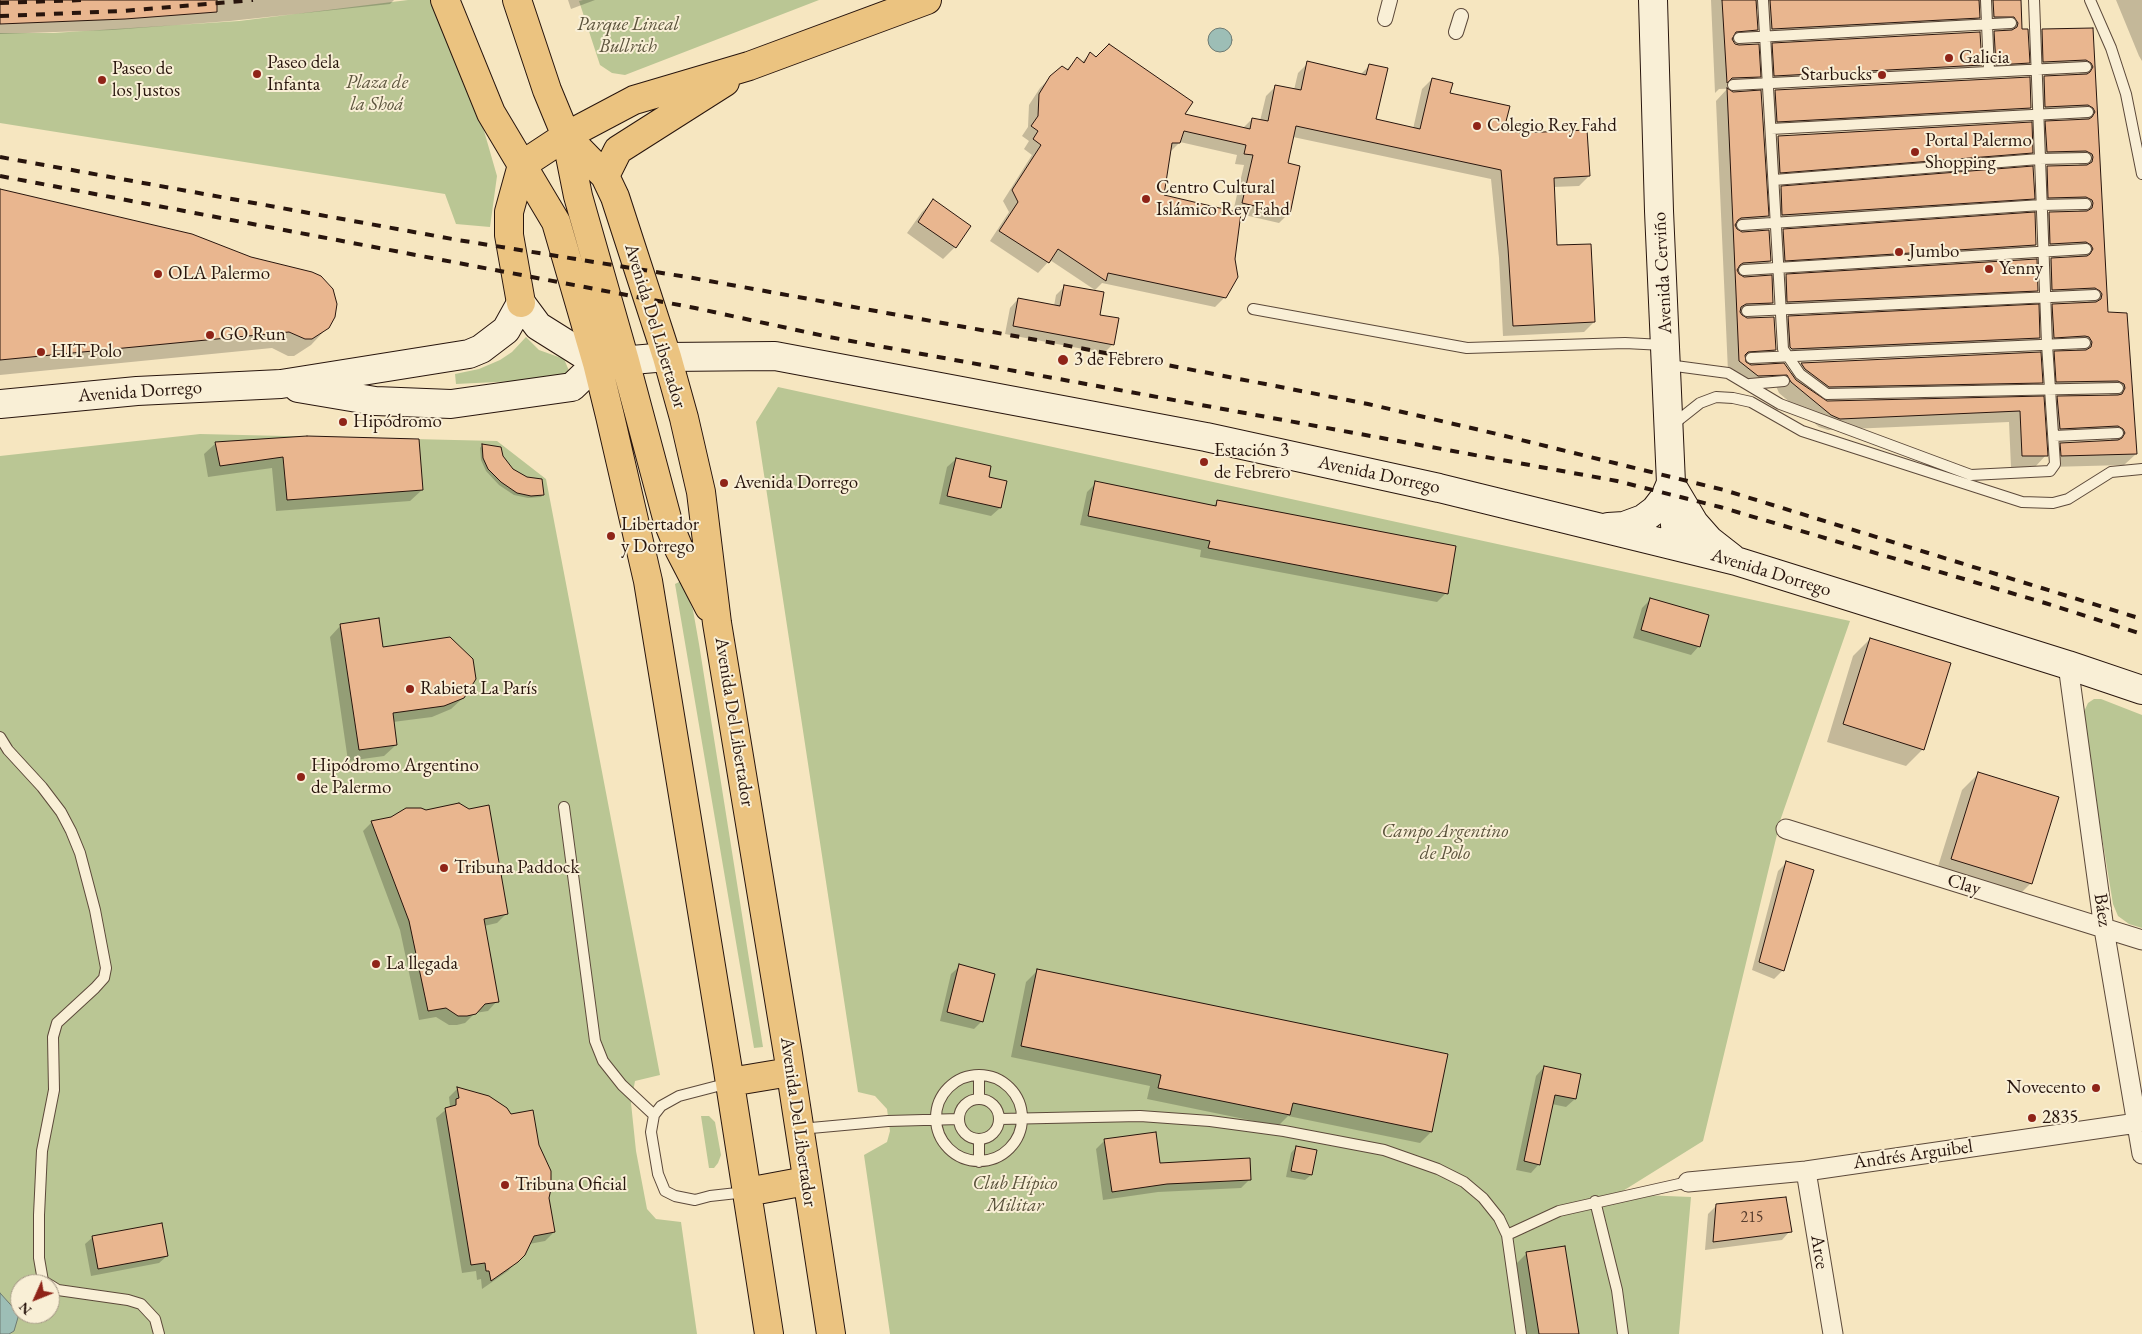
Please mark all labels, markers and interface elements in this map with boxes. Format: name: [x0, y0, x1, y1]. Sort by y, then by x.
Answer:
park label: Parque Lineal Bullrich: [577, 14, 679, 58]
place label: Galicia: [1959, 47, 2010, 69]
place label: Paseo dela Infanta: [267, 52, 340, 96]
marker: Galicia: [1943, 52, 1955, 64]
place label: Paseo de los Justos: [112, 58, 180, 102]
place label: Starbucks: [1801, 64, 1872, 86]
marker: Paseo dela Infanta: [251, 68, 263, 80]
marker: Starbucks: [1876, 69, 1888, 81]
park label: Plaza de la Shoá: [346, 72, 408, 116]
marker: Paseo de los Justos: [96, 74, 108, 86]
place label: Colegio Rey Fahd: [1487, 115, 1617, 137]
marker: Colegio Rey Fahd: [1471, 120, 1483, 132]
place label: Portal Palermo Shopping: [1925, 130, 2032, 174]
marker: Portal Palermo Shopping: [1909, 146, 1921, 158]
place label: Centro Cultural Islámico Rey Fahd: [1156, 177, 1290, 221]
marker: Centro Cultural Islámico Rey Fahd: [1140, 193, 1152, 205]
street label: Avenida Cerviño: [1648, 211, 1678, 335]
street label: Avenida Del Libertador: [619, 241, 691, 411]
place label: Jumbo: [1909, 241, 1959, 263]
marker: Jumbo: [1893, 246, 1905, 258]
place label: Yenny: [1999, 258, 2043, 280]
place label: OLA Palermo: [168, 263, 270, 285]
marker: Yenny: [1983, 263, 1995, 275]
marker: OLA Palermo: [152, 268, 164, 280]
place label: GO Run: [220, 324, 286, 346]
marker: GO Run: [204, 329, 216, 341]
place label: HIT Polo: [51, 341, 122, 363]
marker: HIT Polo: [35, 346, 47, 358]
place label: 3 de Febrero: [1074, 349, 1164, 371]
marker: 3 de Febrero: [1056, 353, 1070, 367]
street label: Avenida Dorrego: [77, 376, 203, 408]
place label: Hipódromo: [353, 411, 442, 433]
marker: Hipódromo: [337, 416, 349, 428]
place label: Estación 3 de Febrero: [1214, 440, 1291, 484]
street label: Avenida Dorrego: [1316, 451, 1442, 499]
marker: Estación 3 de Febrero: [1198, 456, 1210, 468]
place label: Avenida Dorrego: [734, 472, 858, 494]
marker: Avenida Dorrego: [718, 477, 730, 489]
place label: Libertador y Dorrego: [621, 514, 699, 558]
marker: Libertador y Dorrego: [605, 530, 617, 542]
street label: Avenida Dorrego: [1708, 544, 1834, 602]
street label: Avenida Del Libertador: [709, 636, 759, 808]
place label: Rabieta La París: [420, 678, 537, 700]
marker: Rabieta La París: [404, 683, 416, 695]
place label: Hipódromo Argentino de Palermo: [311, 755, 479, 799]
marker: Hipódromo Argentino de Palermo: [295, 771, 307, 783]
park label: Campo Argentino de Polo: [1381, 821, 1509, 865]
place label: Tribuna Paddock: [454, 857, 579, 879]
marker: Tribuna Paddock: [438, 862, 450, 874]
street label: Clay: [1945, 869, 1983, 901]
street label: Báez: [2088, 892, 2116, 928]
place label: La llegada: [386, 953, 458, 975]
marker: La llegada: [370, 958, 382, 970]
street label: Avenida Del Libertador: [775, 1036, 821, 1208]
place label: Novecento: [2007, 1077, 2086, 1099]
marker: Novecento: [2090, 1082, 2102, 1094]
place label: 2835: [2042, 1107, 2078, 1129]
marker: 2835: [2026, 1112, 2038, 1124]
street label: Andrés Arguibel: [1852, 1135, 1974, 1175]
park label: Club Hípico Militar: [973, 1173, 1057, 1217]
place label: Tribuna Oficial: [515, 1174, 627, 1196]
marker: Tribuna Oficial: [499, 1179, 511, 1191]
house number: 215: [1740, 1208, 1764, 1228]
street label: Arce: [1805, 1233, 1833, 1271]
north arrow: [10, 1274, 60, 1324]
text: N: [15, 1298, 35, 1319]

